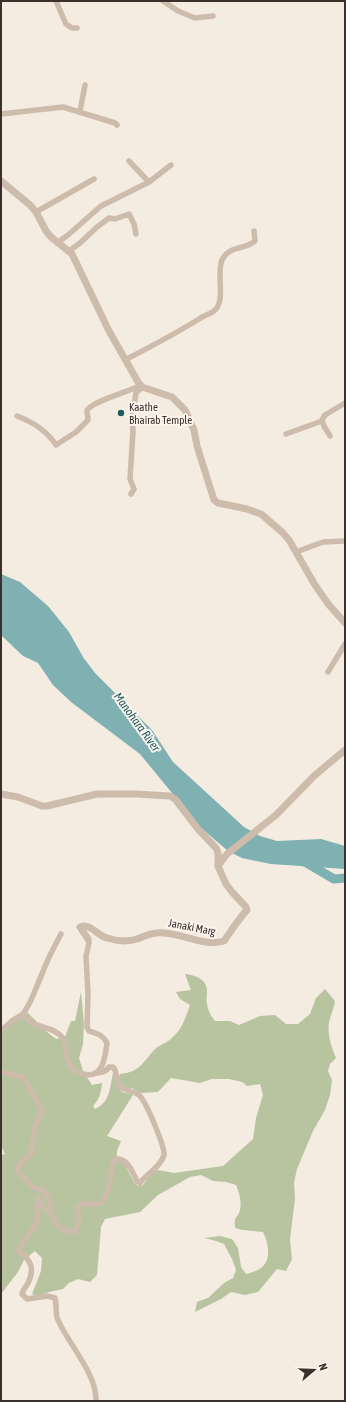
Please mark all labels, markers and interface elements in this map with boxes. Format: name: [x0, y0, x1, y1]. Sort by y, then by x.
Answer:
place label: Kaathe Bhairab Temple: [129, 401, 192, 426]
marker: Kaathe Bhairab Temple: [116, 408, 126, 418]
water label: Manohara River: [111, 690, 163, 755]
street label: Janaki Marg: [167, 917, 217, 937]
north arrow: [294, 1350, 334, 1390]
text: N: [317, 1362, 330, 1372]

